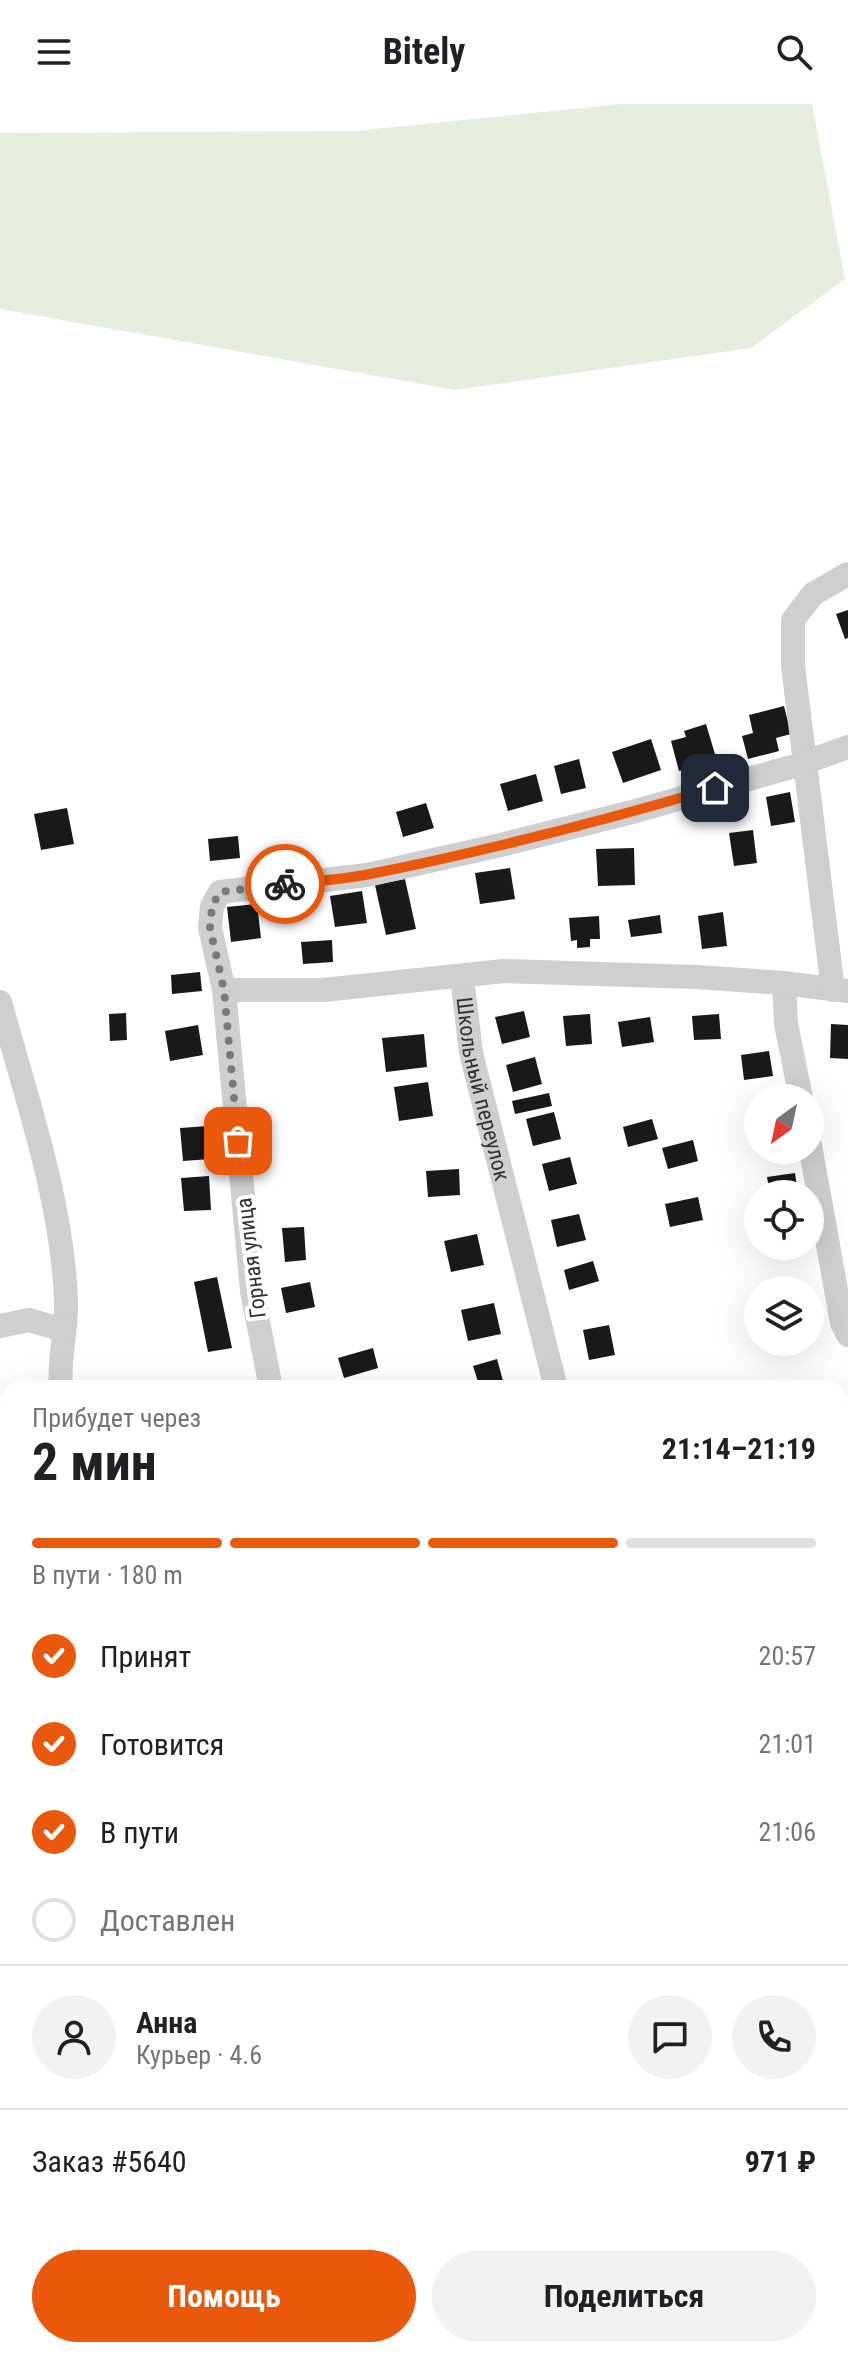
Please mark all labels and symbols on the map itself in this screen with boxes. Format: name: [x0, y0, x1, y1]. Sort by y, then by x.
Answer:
pin: [681, 754, 749, 822]
courier: [245, 844, 325, 924]
street label: Школьный переулок: [452, 996, 515, 1184]
north arrow: [744, 1084, 824, 1164]
pin: [204, 1107, 272, 1175]
street label: Горная улица: [231, 1196, 271, 1320]

